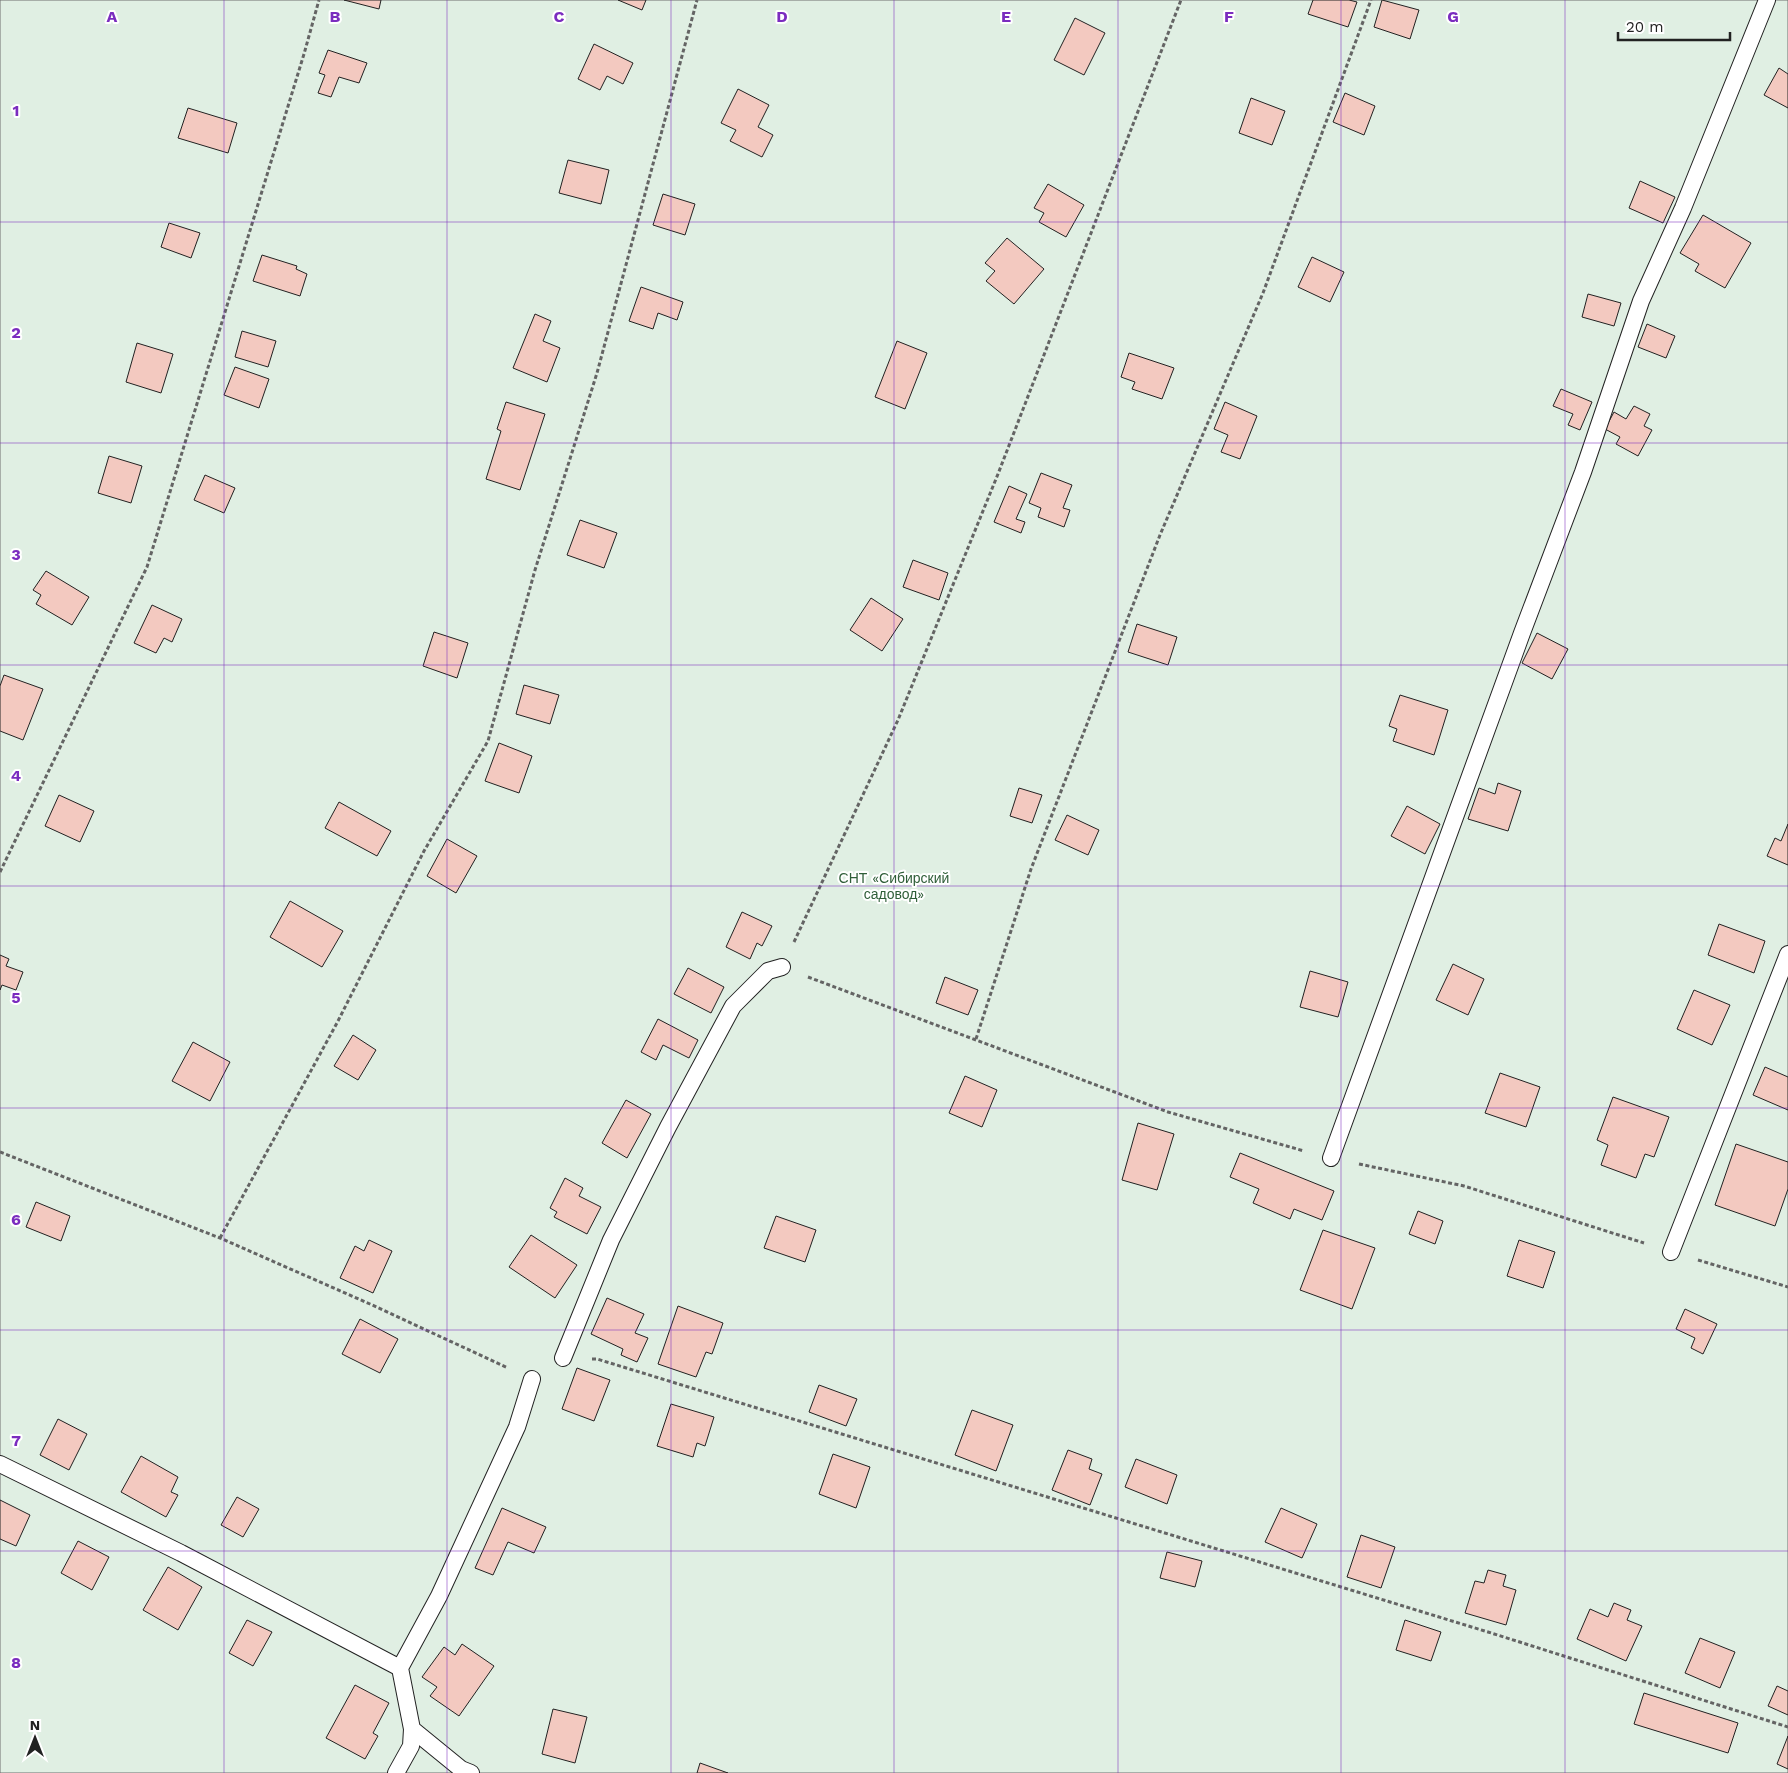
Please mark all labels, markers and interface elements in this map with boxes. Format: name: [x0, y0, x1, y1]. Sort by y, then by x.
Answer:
text: A: [107, 7, 118, 26]
text: B: [330, 7, 341, 26]
text: C: [554, 7, 565, 26]
text: D: [776, 7, 788, 26]
text: E: [1001, 7, 1011, 26]
text: F: [1224, 7, 1234, 26]
text: G: [1447, 7, 1459, 26]
scale bar: [1618, 10, 1730, 42]
text: 20 m: [1626, 18, 1664, 36]
text: 1: [13, 101, 19, 120]
text: 2: [11, 323, 21, 342]
text: 3: [11, 545, 21, 564]
text: 4: [11, 766, 21, 785]
park label: СНТ «Сибирский садовод»: [839, 870, 949, 902]
text: 5: [11, 988, 21, 1007]
text: 6: [11, 1210, 21, 1229]
text: 7: [11, 1431, 21, 1450]
text: 8: [11, 1653, 21, 1672]
north arrow: [10, 1713, 60, 1763]
text: N: [30, 1717, 40, 1733]

